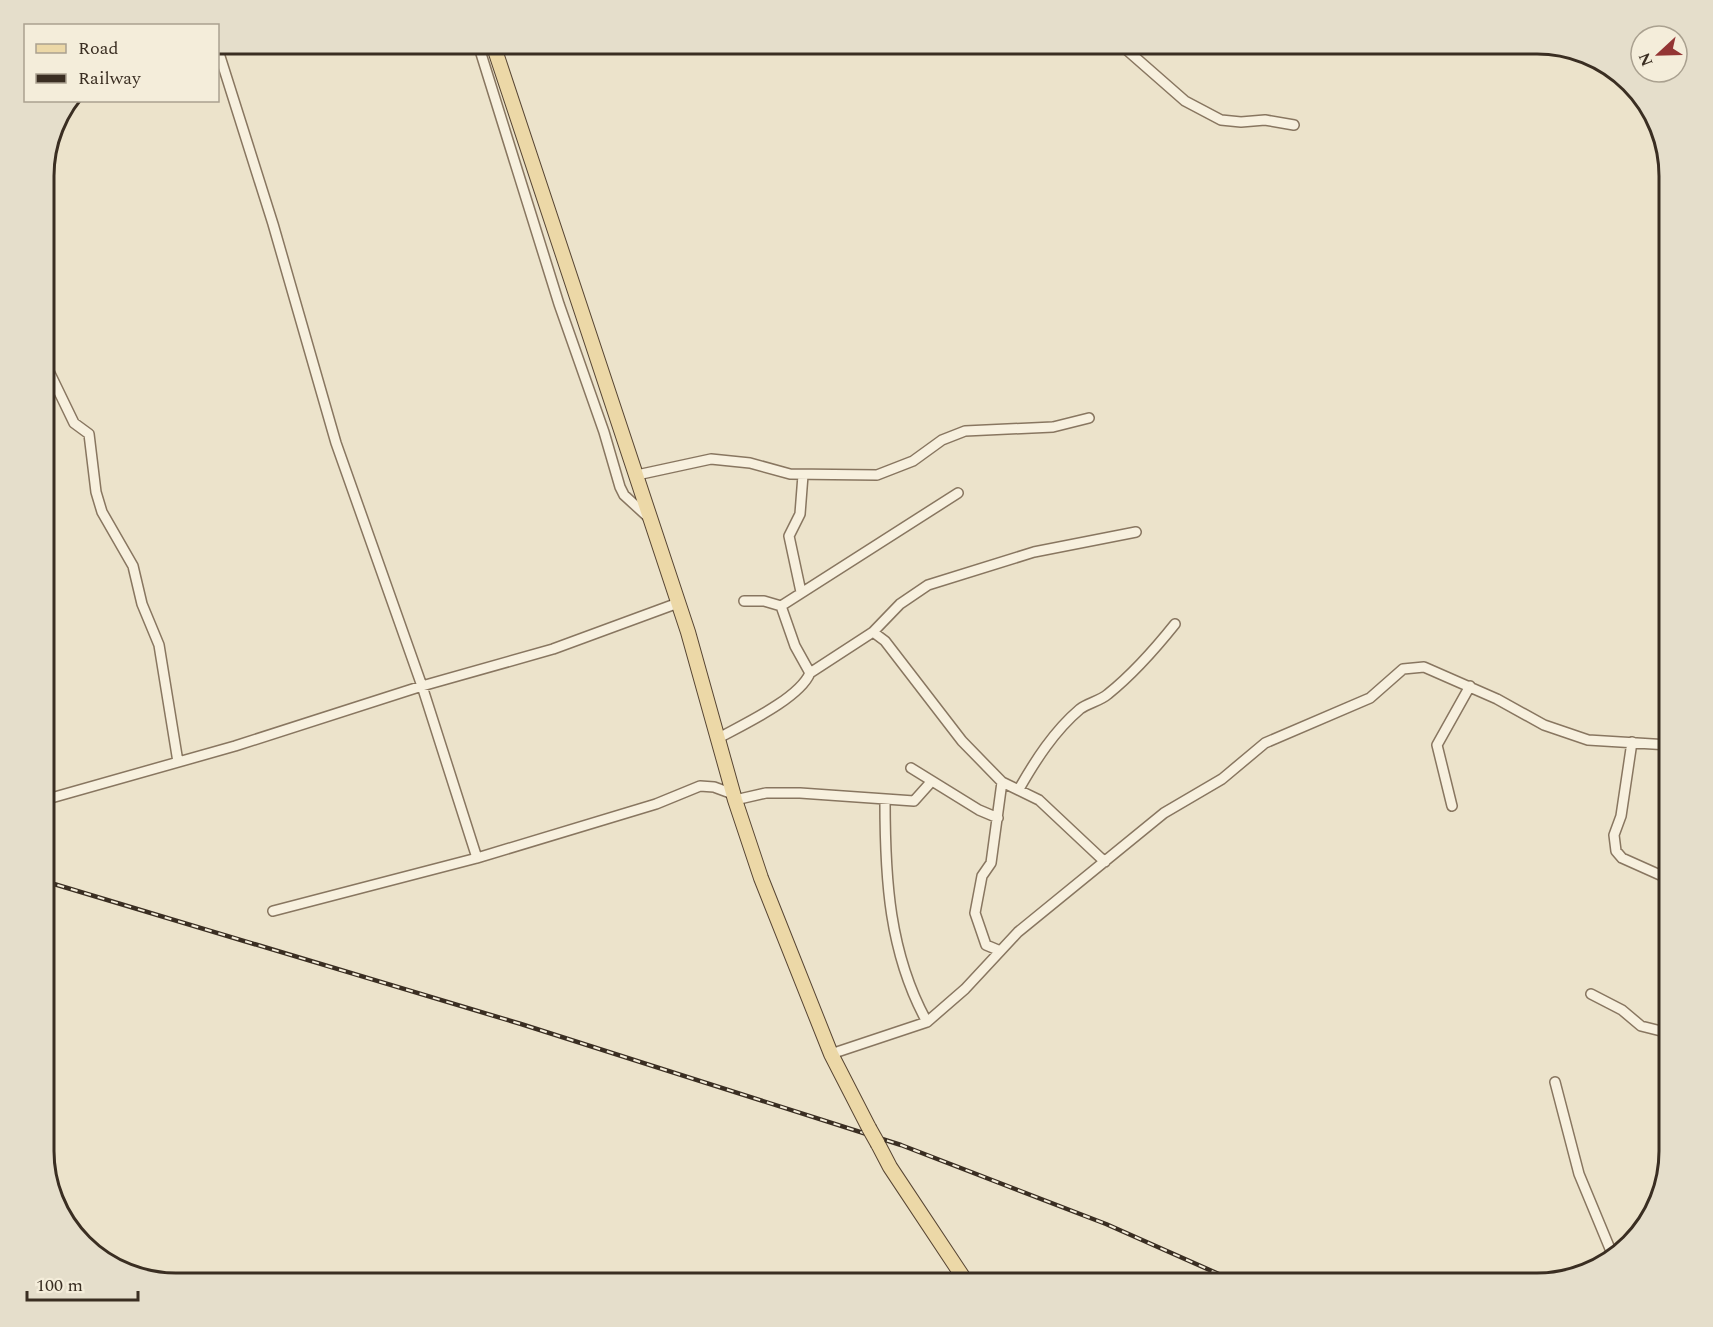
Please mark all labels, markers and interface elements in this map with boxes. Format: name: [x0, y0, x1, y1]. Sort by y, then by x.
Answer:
legend: [24, 24, 219, 102]
north arrow: [1629, 24, 1689, 84]
text: Road: [78, 35, 119, 62]
text: N: [1632, 49, 1660, 70]
text: Railway: [78, 65, 142, 92]
scale bar: [27, 1264, 138, 1302]
text: 100 m: [36, 1272, 83, 1299]

